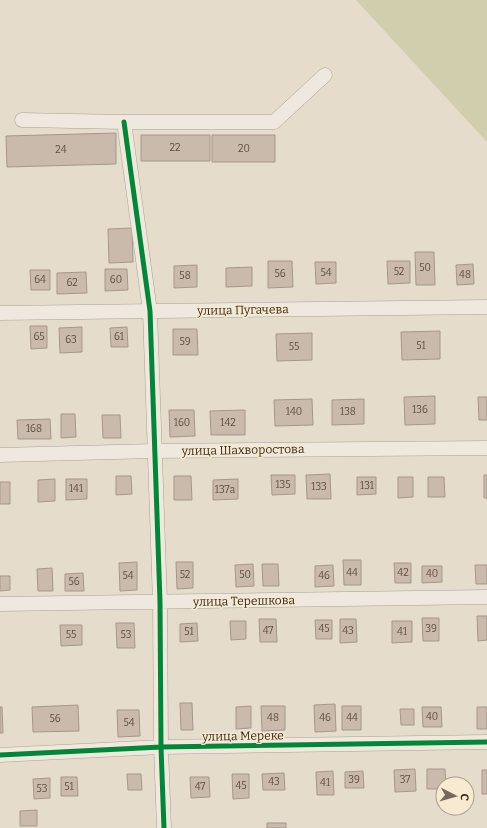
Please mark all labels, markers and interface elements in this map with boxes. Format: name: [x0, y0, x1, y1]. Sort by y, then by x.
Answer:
house number: 22: [170, 142, 180, 154]
house number: 20: [238, 143, 250, 155]
house number: 24: [55, 144, 67, 156]
house number: 50: [419, 262, 431, 274]
house number: 52: [394, 266, 404, 278]
house number: 54: [320, 267, 332, 279]
house number: 56: [274, 268, 286, 280]
house number: 48: [459, 269, 471, 281]
house number: 58: [179, 270, 191, 282]
house number: 64: [34, 274, 46, 286]
house number: 60: [110, 274, 122, 286]
house number: 62: [66, 277, 78, 289]
street label: улица Пугачева: [196, 302, 289, 318]
house number: 65: [33, 331, 45, 343]
house number: 61: [114, 331, 124, 343]
house number: 63: [65, 334, 77, 346]
house number: 59: [179, 336, 191, 348]
house number: 51: [416, 340, 426, 352]
house number: 55: [289, 341, 299, 353]
house number: 136: [412, 404, 428, 416]
house number: 140: [286, 406, 302, 418]
house number: 138: [340, 406, 356, 418]
house number: 160: [174, 417, 190, 429]
house number: 142: [220, 417, 236, 429]
house number: 168: [26, 423, 42, 435]
street label: улица Шахворостова: [180, 442, 305, 458]
house number: 135: [275, 479, 291, 491]
house number: 131: [360, 480, 374, 492]
house number: 133: [311, 481, 327, 493]
house number: 141: [69, 483, 83, 495]
house number: 137а: [215, 484, 236, 496]
house number: 44: [346, 567, 358, 579]
house number: 42: [397, 567, 409, 579]
house number: 40: [426, 568, 438, 580]
house number: 52: [180, 569, 190, 581]
house number: 50: [239, 569, 251, 581]
house number: 54: [122, 570, 134, 582]
house number: 46: [318, 570, 330, 582]
house number: 56: [68, 576, 80, 588]
street label: улица Терешкова: [192, 593, 296, 609]
house number: 45: [318, 623, 330, 635]
house number: 39: [425, 623, 437, 635]
house number: 47: [263, 625, 273, 637]
house number: 43: [342, 625, 354, 637]
house number: 51: [184, 626, 194, 638]
house number: 41: [397, 626, 407, 638]
house number: 55: [66, 629, 76, 641]
house number: 53: [121, 629, 132, 641]
house number: 40: [426, 711, 438, 723]
house number: 48: [267, 712, 279, 724]
house number: 46: [319, 712, 331, 724]
house number: 44: [346, 712, 358, 724]
house number: 56: [49, 713, 61, 725]
house number: 54: [123, 717, 135, 729]
street label: улица Мереке: [201, 728, 284, 744]
house number: 39: [348, 774, 360, 786]
house number: 37: [400, 774, 410, 786]
house number: 43: [268, 776, 280, 788]
north arrow: [435, 776, 475, 816]
house number: 41: [320, 777, 330, 789]
house number: 45: [235, 780, 247, 792]
house number: 51: [64, 781, 74, 793]
house number: 47: [195, 781, 205, 793]
house number: 53: [37, 783, 48, 795]
text: С: [458, 793, 471, 801]

